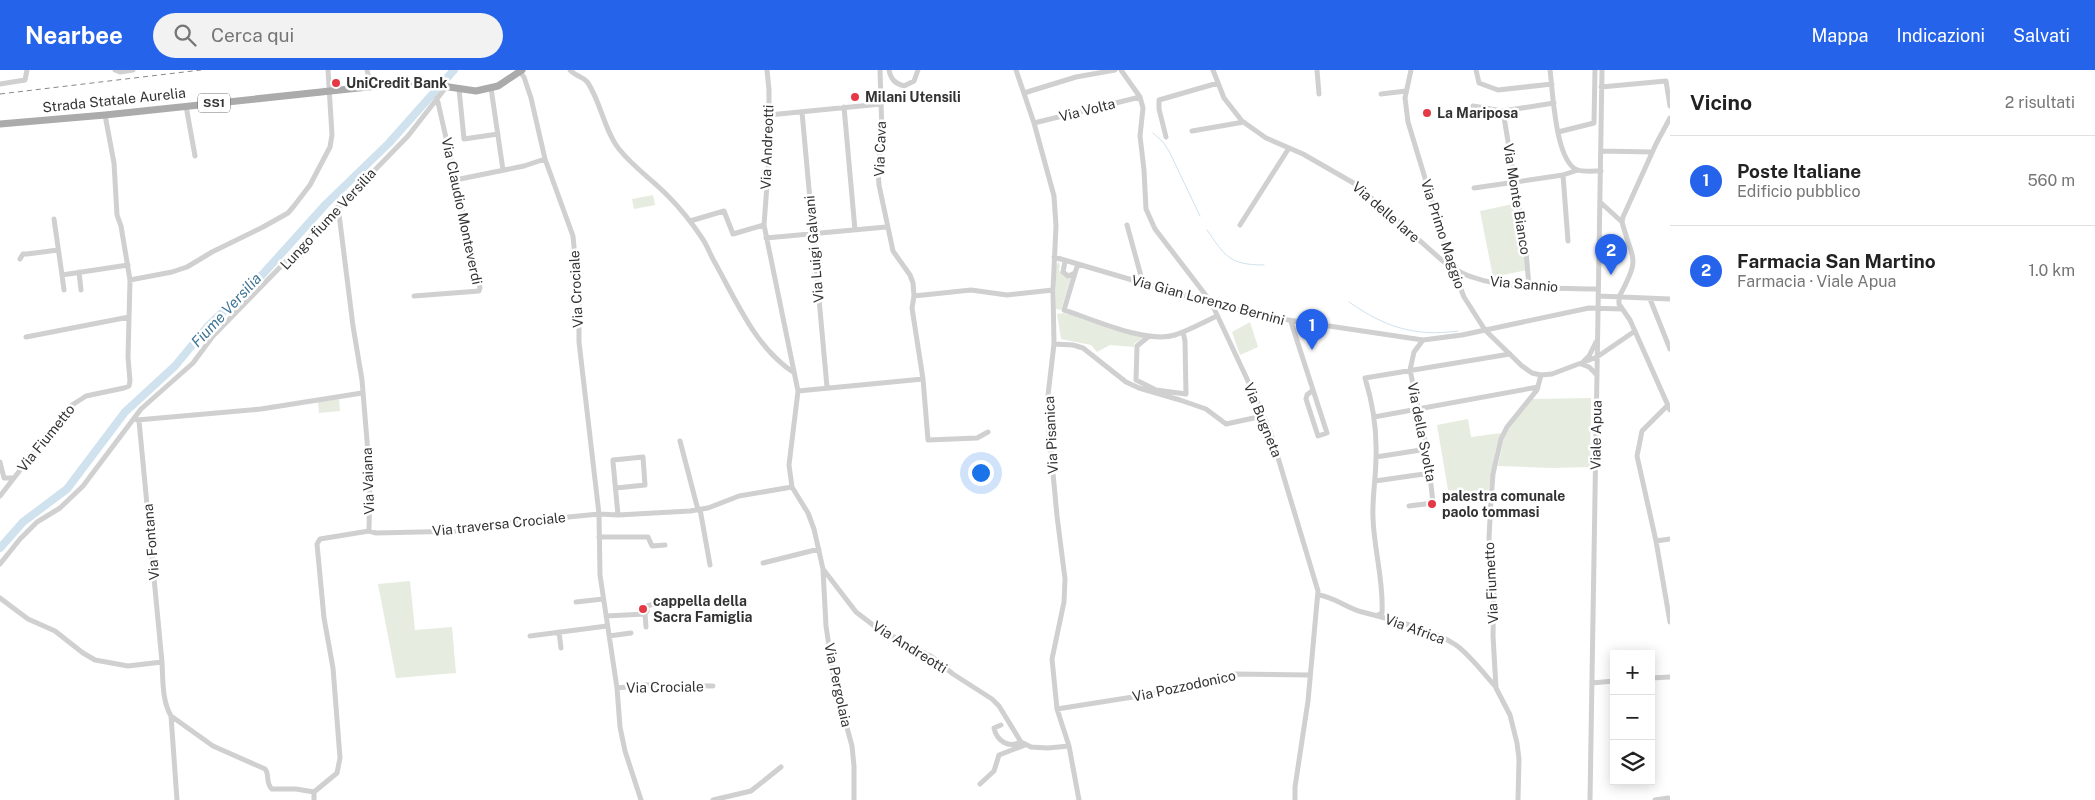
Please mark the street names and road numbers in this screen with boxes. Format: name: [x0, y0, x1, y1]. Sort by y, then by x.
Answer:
street label: Strada Statale Aurelia: [42, 85, 186, 115]
road number: SS1: [198, 93, 230, 112]
street label: Via Volta: [1057, 95, 1117, 125]
street label: Via Andreotti: [758, 104, 776, 190]
street label: Via Cava: [871, 121, 889, 177]
street label: Via Claudio Monteverdi: [439, 136, 485, 286]
street label: Via Monte Bianco: [1500, 142, 1534, 256]
street label: Lungo fiume Versilia: [277, 165, 379, 273]
street label: Via Primo Maggio: [1418, 177, 1468, 291]
street label: Via delle Iare: [1349, 178, 1423, 246]
street label: Via Luigi Galvani: [801, 195, 827, 303]
street label: Via Crociale: [566, 250, 586, 328]
street label: Via Gian Lorenzo Bernini: [1130, 272, 1286, 328]
street label: Via Sannio: [1489, 273, 1559, 295]
street label: Via Bugneta: [1241, 380, 1285, 460]
street label: Via della Svolta: [1405, 381, 1439, 483]
street label: Via Pisanica: [1041, 396, 1061, 474]
street label: Viale Apua: [1587, 400, 1605, 470]
street label: Via Fiumetto: [14, 401, 78, 475]
street label: Via Vaiana: [359, 447, 377, 515]
street label: Via Fontana: [140, 503, 162, 581]
street label: Via traversa Crociale: [431, 509, 567, 539]
street label: Via Fiumetto: [1481, 542, 1501, 624]
street label: Via Africa: [1383, 611, 1447, 647]
street label: Via Andreotti: [870, 618, 950, 676]
street label: Via Pergolaia: [821, 642, 855, 728]
street label: Via Pozzodonico: [1131, 667, 1237, 705]
street label: Via Crociale: [626, 678, 704, 696]

